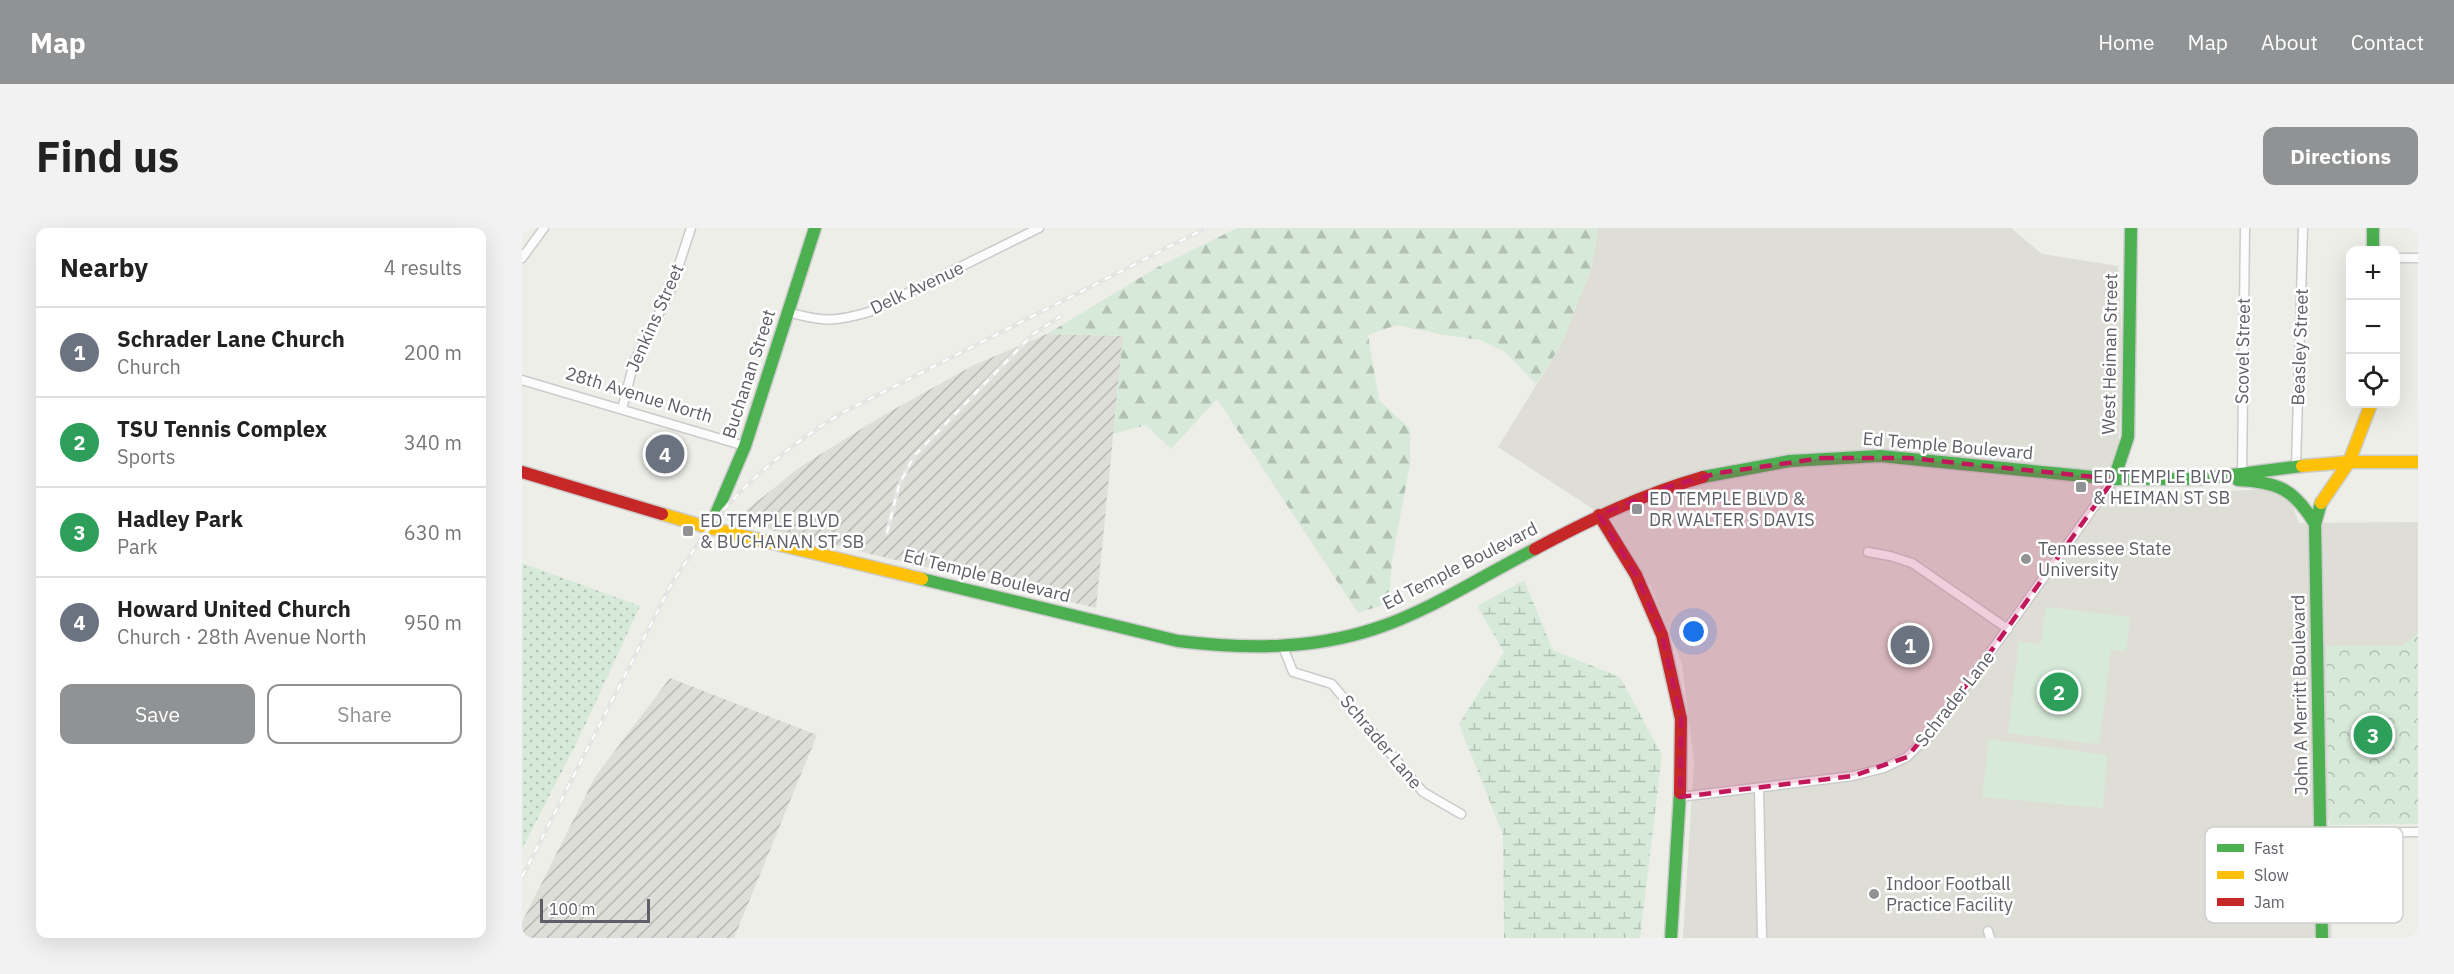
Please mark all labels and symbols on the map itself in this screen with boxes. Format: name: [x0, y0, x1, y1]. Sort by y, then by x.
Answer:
street label: Delk Avenue: [866, 256, 967, 319]
street label: Jenkins Street: [620, 260, 689, 375]
street label: West Heiman Street: [2097, 273, 2122, 435]
street label: Beasley Street: [2286, 288, 2313, 406]
street label: Scovel Street: [2230, 298, 2255, 404]
street label: Buchanan Street: [717, 306, 780, 441]
street label: 28th Avenue North: [563, 361, 716, 428]
street label: Ed Temple Boulevard: [1862, 427, 2034, 464]
pin: 4: [646, 432, 684, 476]
place label: ED TEMPLE BLVD & HEIMAN ST SB: [2093, 465, 2233, 509]
marker: ED TEMPLE BLVD & HEIMAN ST SB: [2074, 480, 2088, 494]
place label: ED TEMPLE BLVD & DR WALTER S DAVIS: [1649, 487, 1815, 531]
marker: ED TEMPLE BLVD & DR WALTER S DAVIS: [1630, 502, 1644, 516]
place label: ED TEMPLE BLVD & BUCHANAN ST SB: [700, 509, 864, 553]
street label: Ed Temple Boulevard: [1378, 516, 1541, 615]
marker: ED TEMPLE BLVD & BUCHANAN ST SB: [681, 524, 695, 538]
place label: Tennessee State University: [2038, 537, 2171, 581]
street label: Ed Temple Boulevard: [901, 544, 1073, 607]
marker: Tennessee State University: [2019, 552, 2033, 566]
street label: John A Merritt Boulevard: [2286, 595, 2313, 795]
your location: [1679, 617, 1708, 646]
pin: 1: [1890, 622, 1930, 668]
street label: Schrader Lane: [1910, 646, 1999, 751]
pin: 2: [2040, 670, 2078, 714]
street label: Schrader Lane: [1335, 690, 1427, 794]
pin: 3: [2354, 712, 2392, 758]
legend: [2205, 827, 2403, 923]
text: Fast: [2254, 838, 2284, 858]
text: Slow: [2254, 865, 2289, 885]
place label: Indoor Football Practice Facility: [1886, 872, 2013, 916]
marker: Indoor Football Practice Facility: [1867, 887, 1881, 901]
text: Jam: [2254, 892, 2285, 912]
scale bar: [540, 896, 650, 924]

